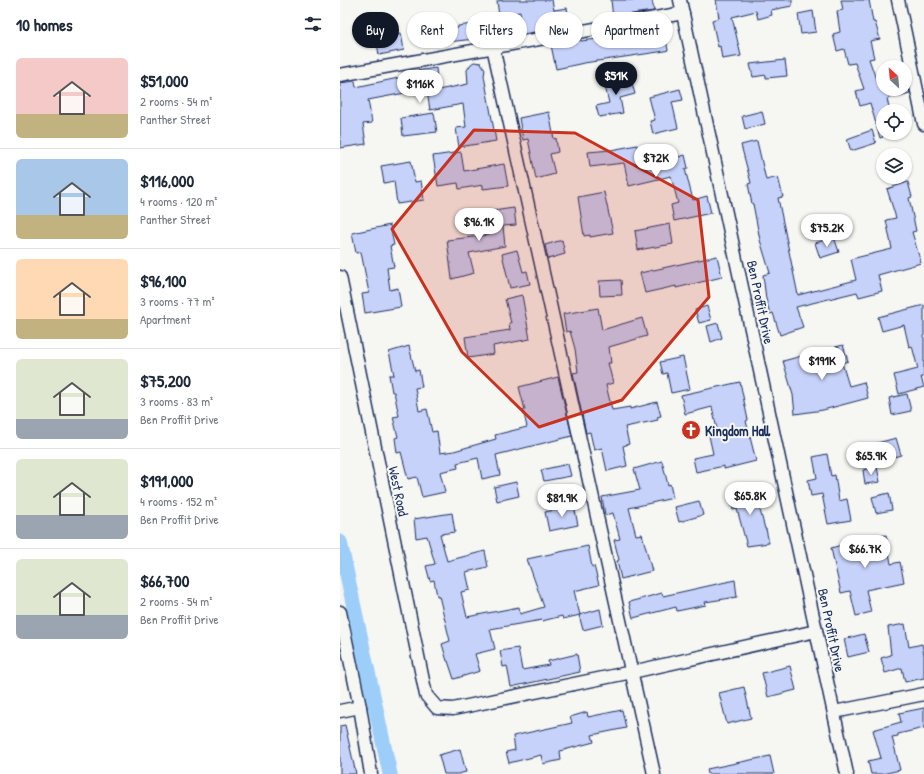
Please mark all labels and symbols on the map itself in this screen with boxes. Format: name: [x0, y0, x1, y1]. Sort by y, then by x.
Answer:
north arrow: [876, 60, 912, 96]
pin: $51K: [592, 62, 640, 96]
pin: $116K: [392, 70, 448, 104]
pin: $72K: [632, 144, 680, 178]
pin: $96.1K: [446, 208, 512, 242]
pin: $75.2K: [794, 214, 860, 248]
street label: Ben Proffit Drive: [743, 259, 779, 346]
pin: $191K: [794, 347, 850, 381]
church icon: Kingdom Hall: [680, 419, 702, 441]
place label: Kingdom Hall: [705, 421, 771, 442]
pin: $65.9K: [838, 442, 904, 476]
street label: West Road: [384, 464, 414, 518]
pin: $65.8K: [717, 482, 783, 516]
pin: $81.9K: [529, 484, 595, 518]
pin: $66.7K: [832, 535, 898, 569]
street label: Ben Proffit Drive: [814, 587, 850, 674]

